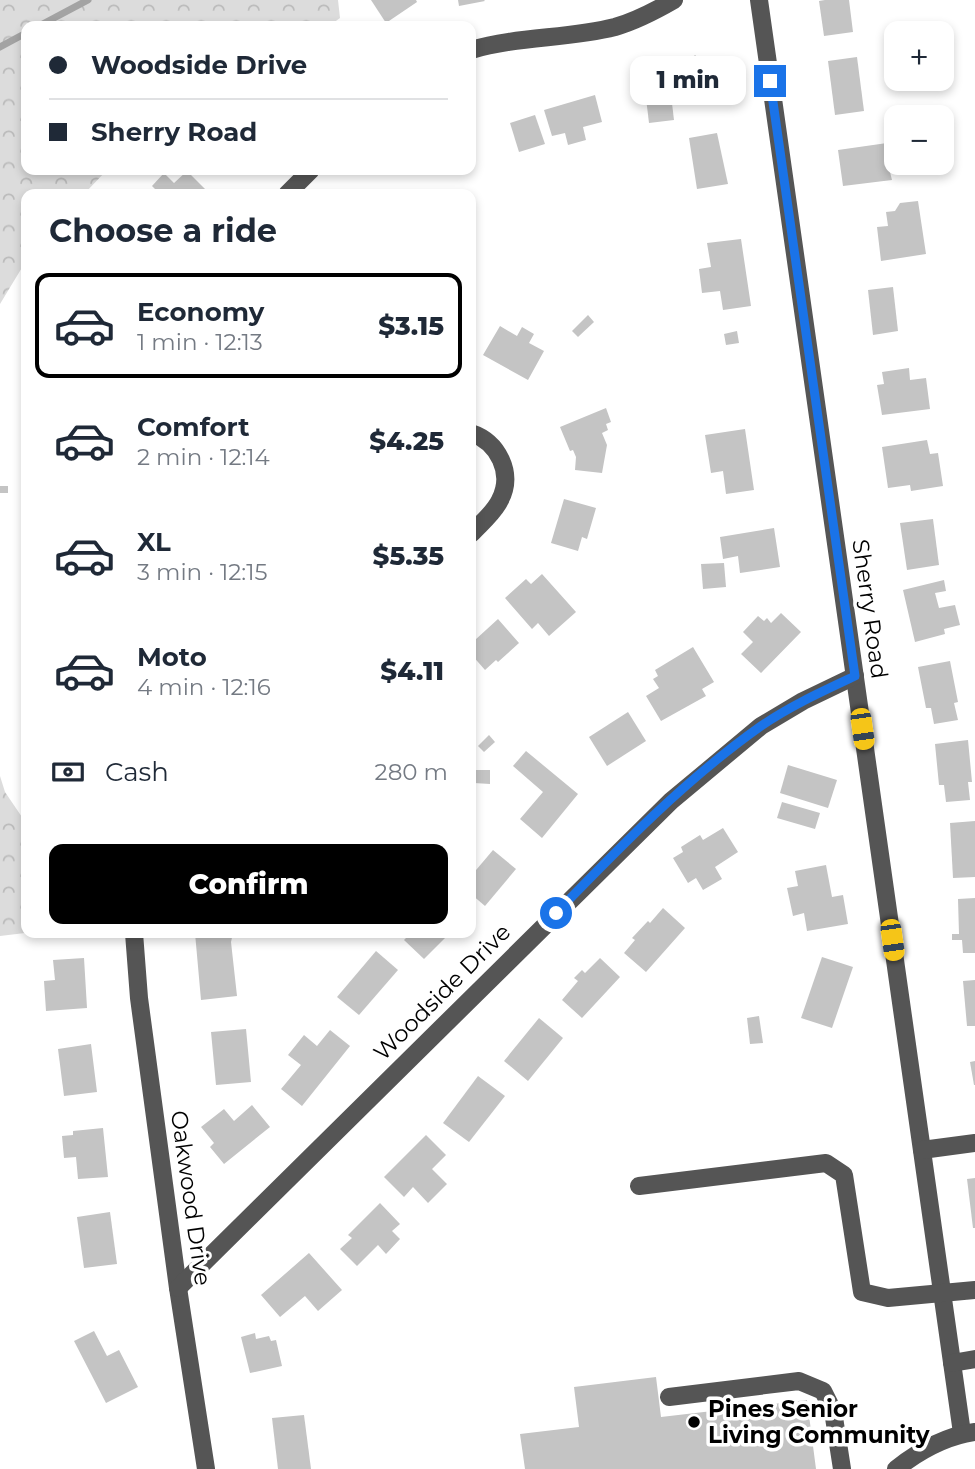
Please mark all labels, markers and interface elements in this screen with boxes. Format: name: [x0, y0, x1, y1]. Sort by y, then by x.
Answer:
map controls: [884, 21, 954, 175]
button: +: [884, 21, 954, 91]
text: Woodside Drive: [91, 49, 307, 81]
callout: 1 min: [630, 56, 746, 106]
route end: [754, 65, 786, 97]
text: 1 min: [656, 66, 720, 94]
button: −: [884, 105, 954, 175]
text: Sherry Road: [91, 116, 257, 148]
text: Choose a ride: [49, 211, 277, 250]
icon: car: [53, 294, 116, 357]
text: Economy: [137, 296, 264, 328]
text: $3.15: [378, 310, 444, 342]
text: 1 min · 12:13: [137, 328, 263, 356]
icon: car: [53, 409, 116, 472]
text: Comfort: [137, 411, 249, 443]
text: $4.25: [369, 425, 444, 457]
text: 2 min · 12:14: [137, 443, 270, 471]
icon: car: [53, 524, 116, 587]
text: XL: [137, 526, 171, 558]
street label: Sherry Road: [846, 538, 894, 680]
text: $5.35: [373, 540, 444, 572]
text: 3 min · 12:15: [137, 558, 268, 586]
icon: car: [53, 639, 116, 702]
text: Moto: [137, 641, 207, 673]
text: $4.11: [380, 655, 444, 687]
text: 4 min · 12:16: [137, 673, 271, 701]
car: [849, 707, 876, 751]
icon: cash: [49, 753, 87, 791]
text: Cash: [105, 756, 169, 788]
text: 280 m: [375, 758, 448, 786]
button: Confirm: [49, 844, 448, 924]
route start: [540, 897, 572, 929]
street label: Woodside Drive: [368, 918, 516, 1066]
car: [879, 918, 906, 962]
street label: Oakwood Drive: [165, 1109, 217, 1287]
place label: Pines Senior Living Community: [708, 1395, 930, 1449]
marker: Pines Senior Living Community: [686, 1414, 702, 1430]

